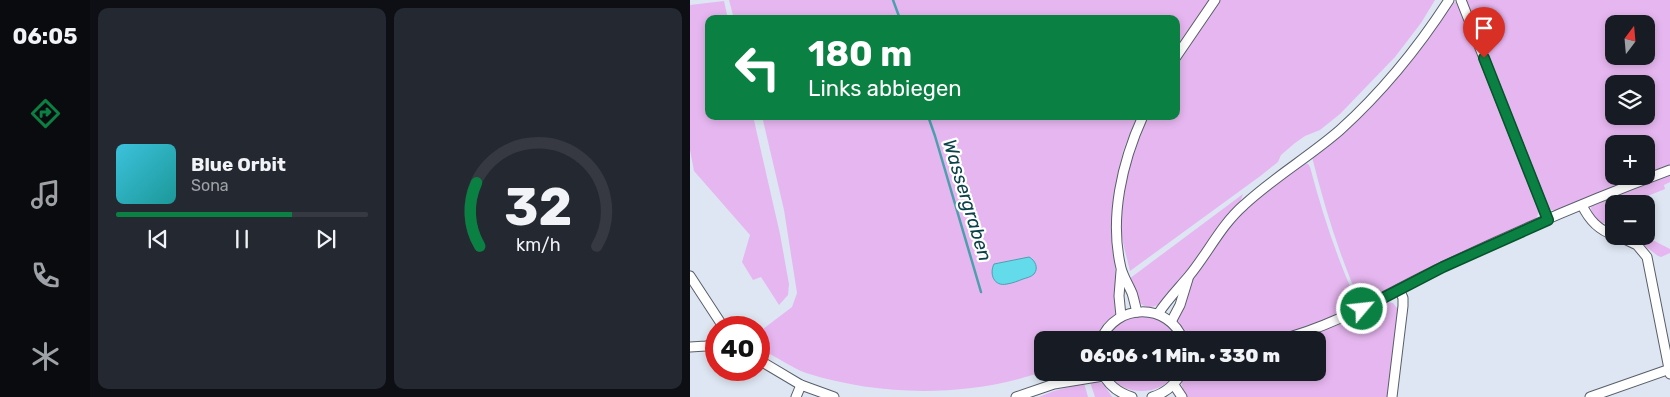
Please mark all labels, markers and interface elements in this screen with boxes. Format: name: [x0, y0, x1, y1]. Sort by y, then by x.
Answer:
pin: [1463, 7, 1505, 58]
icon: arrive: [1470, 14, 1498, 42]
north arrow: [1605, 15, 1655, 65]
map controls: [1605, 15, 1655, 245]
text: 06:05: [13, 23, 77, 50]
text: 180 m: [808, 33, 912, 75]
icon: left: [725, 35, 790, 100]
text: Links abbiegen: [808, 75, 962, 102]
button: layers: [1605, 75, 1655, 125]
icon: directions: [28, 96, 63, 131]
button: +: [1605, 135, 1655, 185]
water label: Wassergraben: [938, 136, 997, 264]
text: Blue Orbit: [191, 153, 286, 176]
text: Sona: [191, 176, 229, 195]
text: 32: [504, 176, 572, 238]
icon: music: [28, 177, 63, 212]
button: −: [1605, 195, 1655, 245]
icon: previous: [144, 225, 172, 253]
icon: pause: [228, 225, 256, 253]
icon: next: [312, 225, 340, 253]
text: km/h: [516, 234, 560, 255]
icon: phone: [28, 258, 63, 293]
position arrow: [1335, 282, 1387, 334]
speed limit sign: 40: [705, 316, 770, 381]
icon: climate: [28, 339, 63, 374]
text: 06:06 · 1 Min. · 330 m: [1080, 344, 1280, 367]

